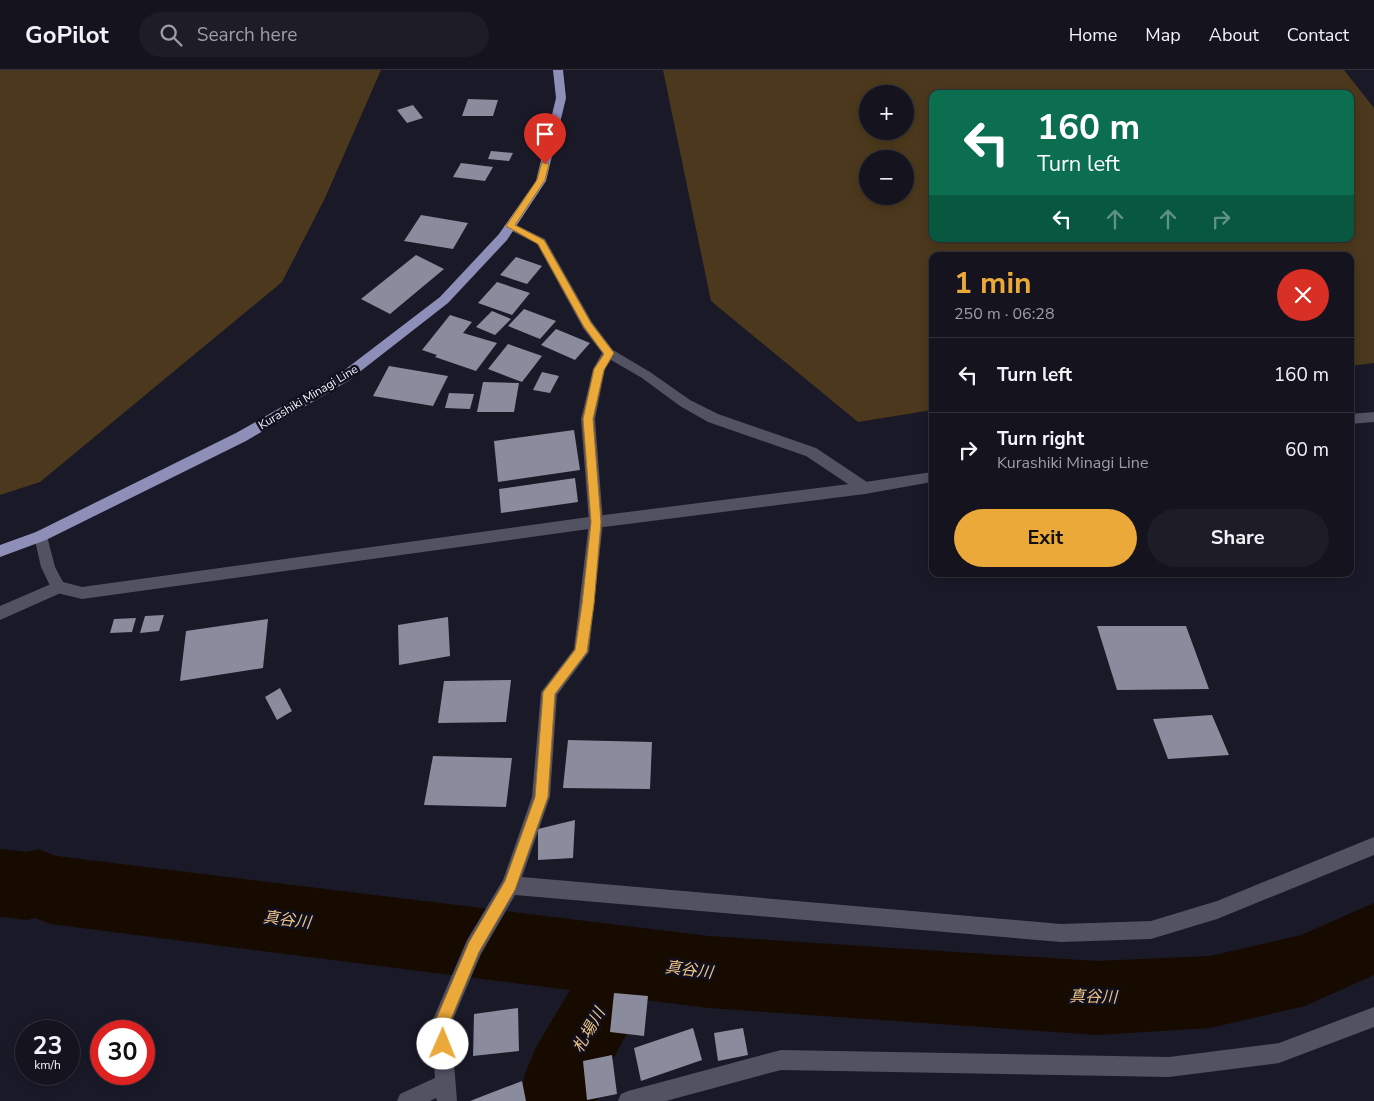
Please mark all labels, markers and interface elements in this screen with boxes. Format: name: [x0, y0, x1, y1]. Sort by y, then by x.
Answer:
search box: [139, 12, 489, 57]
text: GoPilot: [25, 19, 109, 51]
icon: search: [157, 21, 185, 49]
text: Search here: [197, 22, 297, 48]
text: Home: [1069, 23, 1117, 47]
text: Map: [1145, 23, 1181, 47]
text: About: [1209, 23, 1259, 47]
text: Contact: [1287, 23, 1349, 47]
map controls: [859, 85, 914, 205]
button: +: [859, 85, 914, 140]
text: 160 m: [1037, 104, 1140, 151]
icon: left: [954, 110, 1019, 175]
pin: [524, 113, 566, 164]
icon: arrive: [531, 120, 559, 148]
text: Turn left: [1037, 149, 1120, 179]
button: −: [859, 150, 914, 205]
icon: left: [1048, 205, 1076, 233]
icon: ahead: [1101, 205, 1129, 233]
icon: ahead: [1154, 205, 1182, 233]
icon: right: [1207, 205, 1235, 233]
text: 1 min: [954, 263, 1032, 304]
button: close: [1277, 269, 1329, 321]
text: 250 m · 06:28: [954, 303, 1055, 325]
street label: Kurashiki Minagi Line: [255, 361, 361, 433]
icon: left: [954, 361, 982, 389]
text: Turn left: [997, 362, 1072, 388]
text: 160 m: [1274, 362, 1329, 388]
text: Turn right: [997, 426, 1084, 452]
icon: right: [954, 436, 982, 464]
text: 60 m: [1285, 437, 1329, 463]
text: Kurashiki Minagi Line: [997, 452, 1148, 474]
button: Exit: [954, 509, 1137, 567]
button: Share: [1147, 509, 1329, 567]
water label: 真谷川: [262, 906, 314, 934]
water label: 真谷川: [664, 956, 716, 984]
water label: 真谷川: [1069, 986, 1119, 1008]
water label: 札場川: [567, 1002, 611, 1057]
position arrow: [416, 1017, 468, 1069]
speed limit sign: 30: [90, 1020, 155, 1085]
text: 23: [32, 1029, 63, 1063]
text: km/h: [34, 1057, 61, 1073]

